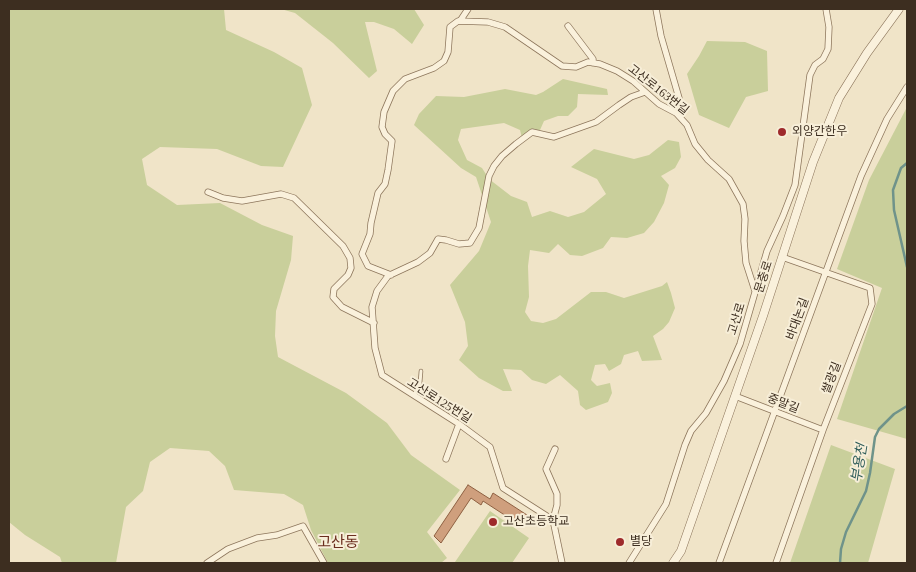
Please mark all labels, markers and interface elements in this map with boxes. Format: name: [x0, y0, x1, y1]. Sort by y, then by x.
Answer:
street label: 고산로163번길: [625, 62, 691, 118]
place label: 외양간한우: [792, 125, 847, 139]
marker: 외양간한우: [776, 126, 788, 138]
street label: 문충로: [752, 259, 776, 295]
street label: 바대논길: [784, 296, 812, 342]
street label: 고산로: [725, 301, 749, 337]
street label: 쌀광길: [819, 360, 845, 396]
street label: 고산로125번길: [404, 375, 474, 427]
street label: 중말길: [765, 391, 801, 417]
water label: 부용천: [849, 443, 871, 483]
place label: 고산초등학교: [503, 515, 569, 529]
marker: 고산초등학교: [487, 516, 499, 528]
district label: 고산동: [317, 534, 359, 552]
place label: 별당: [630, 535, 652, 549]
marker: 별당: [614, 536, 626, 548]

